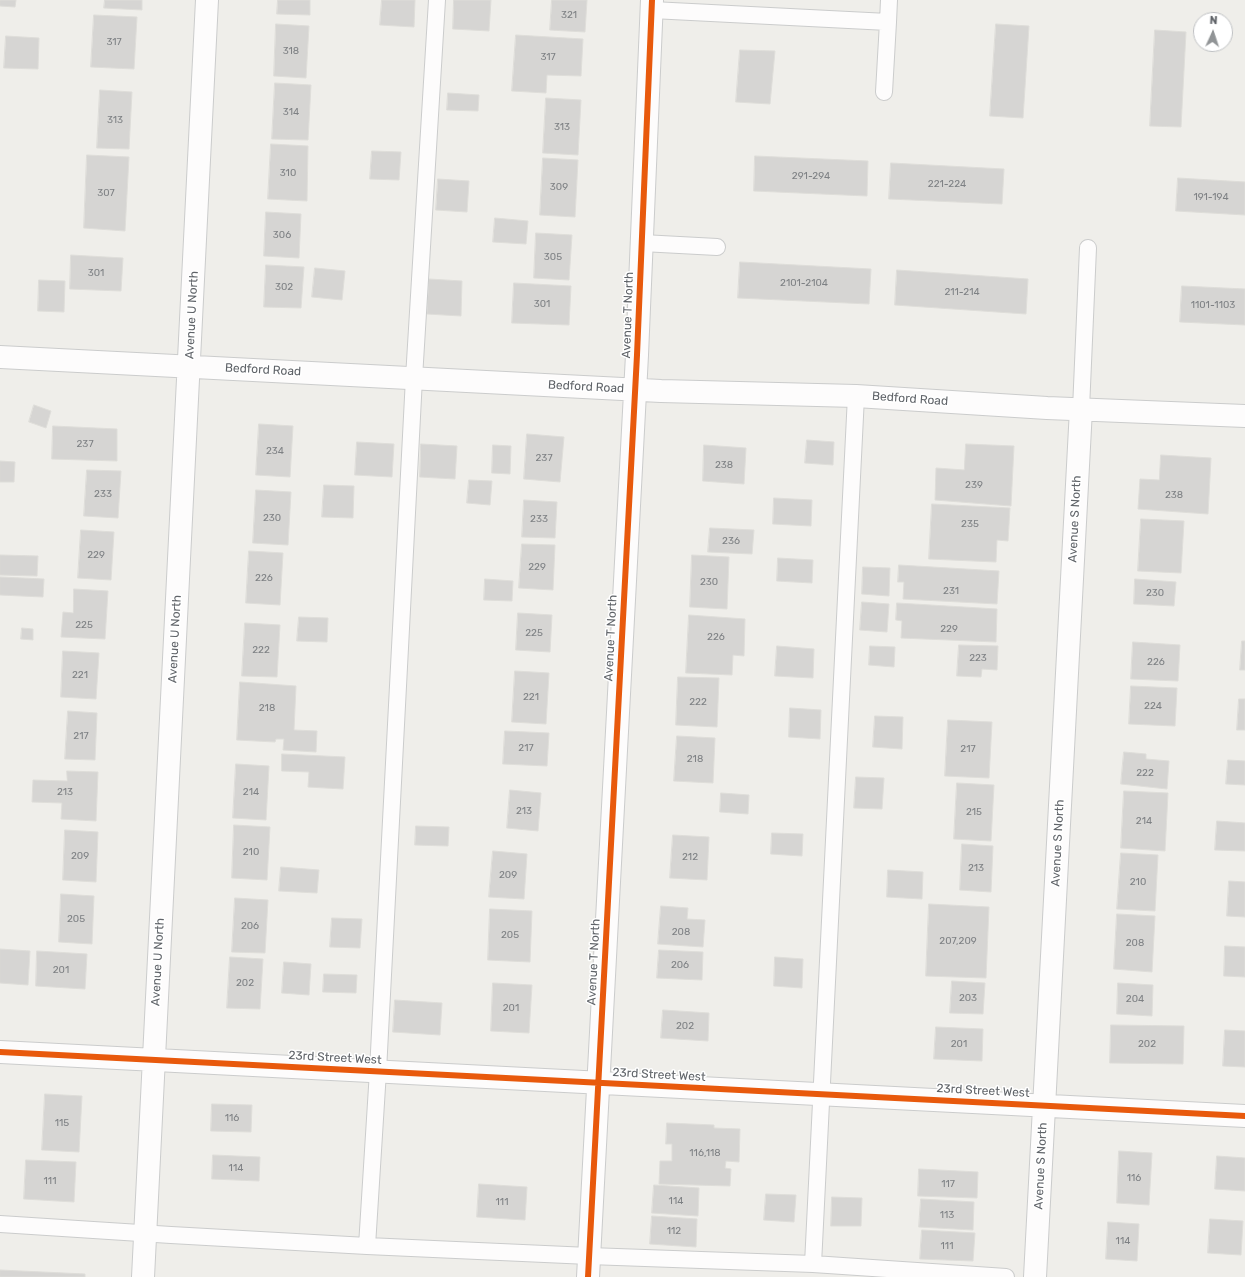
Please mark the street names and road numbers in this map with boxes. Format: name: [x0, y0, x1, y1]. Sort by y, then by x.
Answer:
street label: Avenue U North: [183, 271, 201, 359]
street label: Avenue T North: [619, 271, 637, 359]
street label: Bedford Road: [225, 361, 301, 379]
street label: Bedford Road: [548, 378, 624, 396]
street label: Bedford Road: [871, 389, 949, 409]
street label: Avenue S North: [1066, 475, 1084, 563]
street label: Avenue T North: [602, 594, 620, 682]
street label: Avenue U North: [166, 595, 184, 683]
street label: Avenue S North: [1049, 799, 1067, 887]
street label: Avenue U North: [149, 918, 167, 1006]
street label: Avenue T North: [585, 918, 603, 1006]
street label: 23rd Street West: [288, 1048, 382, 1068]
street label: 23rd Street West: [612, 1065, 706, 1085]
street label: 23rd Street West: [936, 1081, 1030, 1101]
street label: Avenue S North: [1032, 1122, 1050, 1210]

